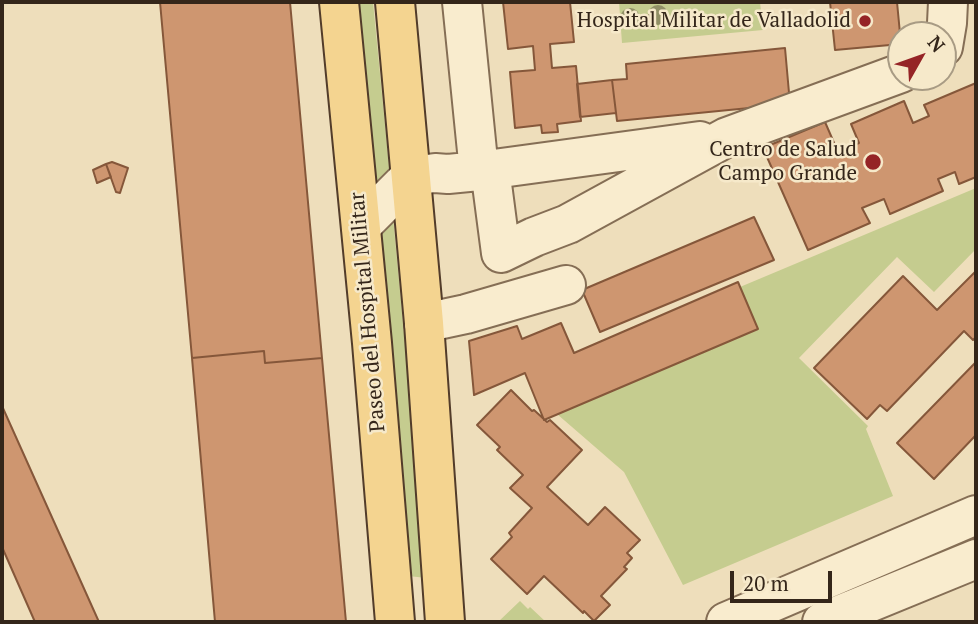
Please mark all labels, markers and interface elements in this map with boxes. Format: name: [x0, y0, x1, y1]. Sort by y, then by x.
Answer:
place label: Hospital Militar de Valladolid: [577, 8, 851, 34]
marker: Hospital Militar de Valladolid: [857, 13, 873, 29]
north arrow: [887, 21, 957, 91]
text: N: [923, 30, 951, 57]
place label: Centro de Salud Campo Grande: [709, 137, 857, 187]
marker: Centro de Salud Campo Grande: [863, 152, 883, 172]
street label: Paseo del Hospital Militar: [345, 191, 391, 433]
scale bar: [733, 558, 834, 602]
text: 20 m: [743, 569, 789, 597]

